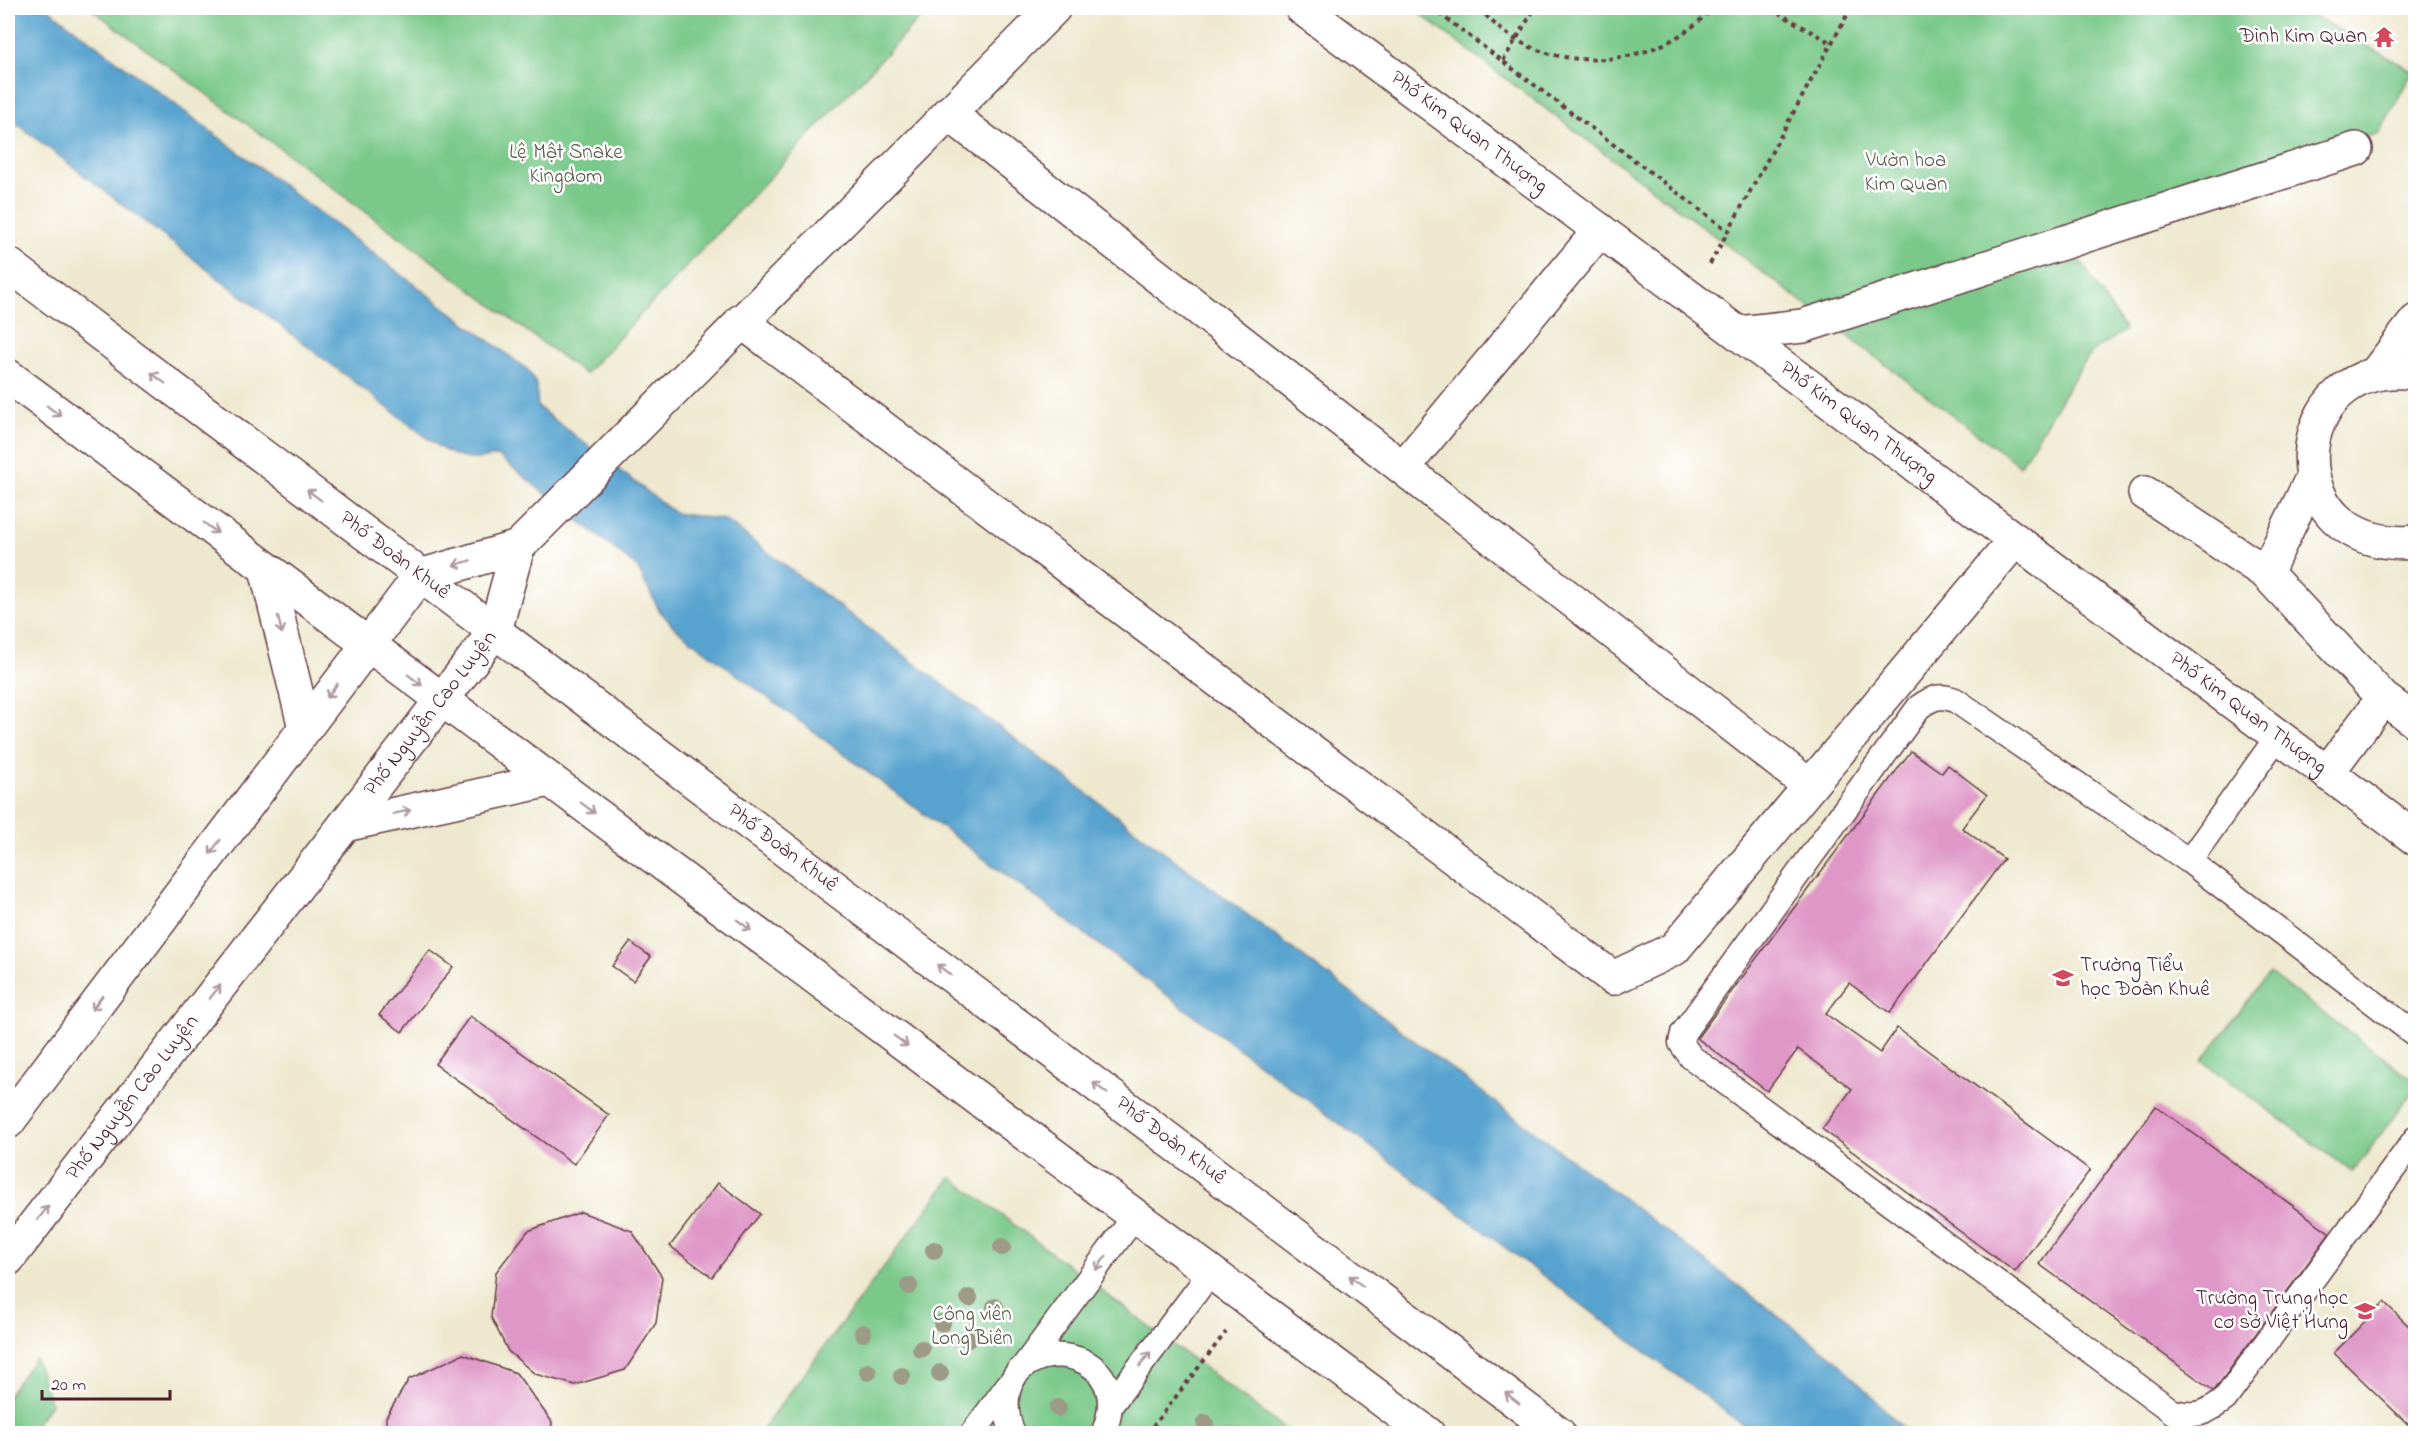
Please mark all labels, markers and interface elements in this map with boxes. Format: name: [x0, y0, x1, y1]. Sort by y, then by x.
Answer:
place label: Đình Kim Quan: [2239, 22, 2367, 52]
temple icon: Đình Kim Quan: [2372, 25, 2396, 49]
street label: Phố Kim Quan Thượng: [1384, 64, 1554, 203]
park label: Lệ Mật Snake Kingdom: [509, 138, 623, 194]
park label: Vườn hoa Kim Quan: [1865, 146, 1947, 200]
street label: Phố Kim Quan Thượng: [1773, 354, 1943, 493]
one-way arrow: [151, 371, 167, 384]
one-way arrow: [46, 405, 62, 417]
one-way arrow: [306, 489, 322, 502]
street label: Phố Đoàn Khuê: [333, 504, 456, 607]
one-way arrow: [202, 521, 218, 534]
one-way arrow: [452, 558, 471, 569]
one-way arrow: [275, 616, 287, 635]
street label: Phố Nguyễn Cao Luyện: [357, 625, 505, 803]
street label: Phố Kim Quan Thượng: [2163, 645, 2333, 784]
one-way arrow: [406, 673, 422, 686]
one-way arrow: [326, 683, 339, 699]
street label: Phố Đoàn Khuê: [721, 797, 844, 900]
one-way arrow: [580, 802, 596, 815]
one-way arrow: [392, 806, 412, 817]
one-way arrow: [209, 839, 221, 855]
one-way arrow: [736, 919, 752, 931]
place label: Trường Tiểu học Đoàn Khuê: [2080, 951, 2210, 1005]
one-way arrow: [936, 964, 952, 977]
school or university icon: Trường Tiểu học Đoàn Khuê: [2051, 966, 2075, 990]
one-way arrow: [208, 985, 221, 1001]
one-way arrow: [91, 994, 104, 1010]
street label: Phố Nguyễn Cao Luyện: [59, 1009, 207, 1187]
one-way arrow: [892, 1035, 908, 1048]
one-way arrow: [1092, 1081, 1108, 1094]
street label: Phố Đoàn Khuê: [1109, 1089, 1232, 1193]
one-way arrow: [37, 1205, 50, 1221]
one-way arrow: [1094, 1255, 1107, 1271]
one-way arrow: [1349, 1275, 1365, 1287]
place label: Trường Trung học cơ sở Việt Hưng: [2196, 1284, 2349, 1340]
school or university icon: Trường Trung học cơ sở Việt Hưng: [2353, 1299, 2377, 1323]
park label: Công viên Long Biên: [931, 1300, 1013, 1356]
one-way arrow: [1139, 1352, 1152, 1368]
scale bar: [42, 1363, 170, 1401]
text: 20 m: [51, 1373, 86, 1399]
one-way arrow: [1504, 1392, 1520, 1405]

